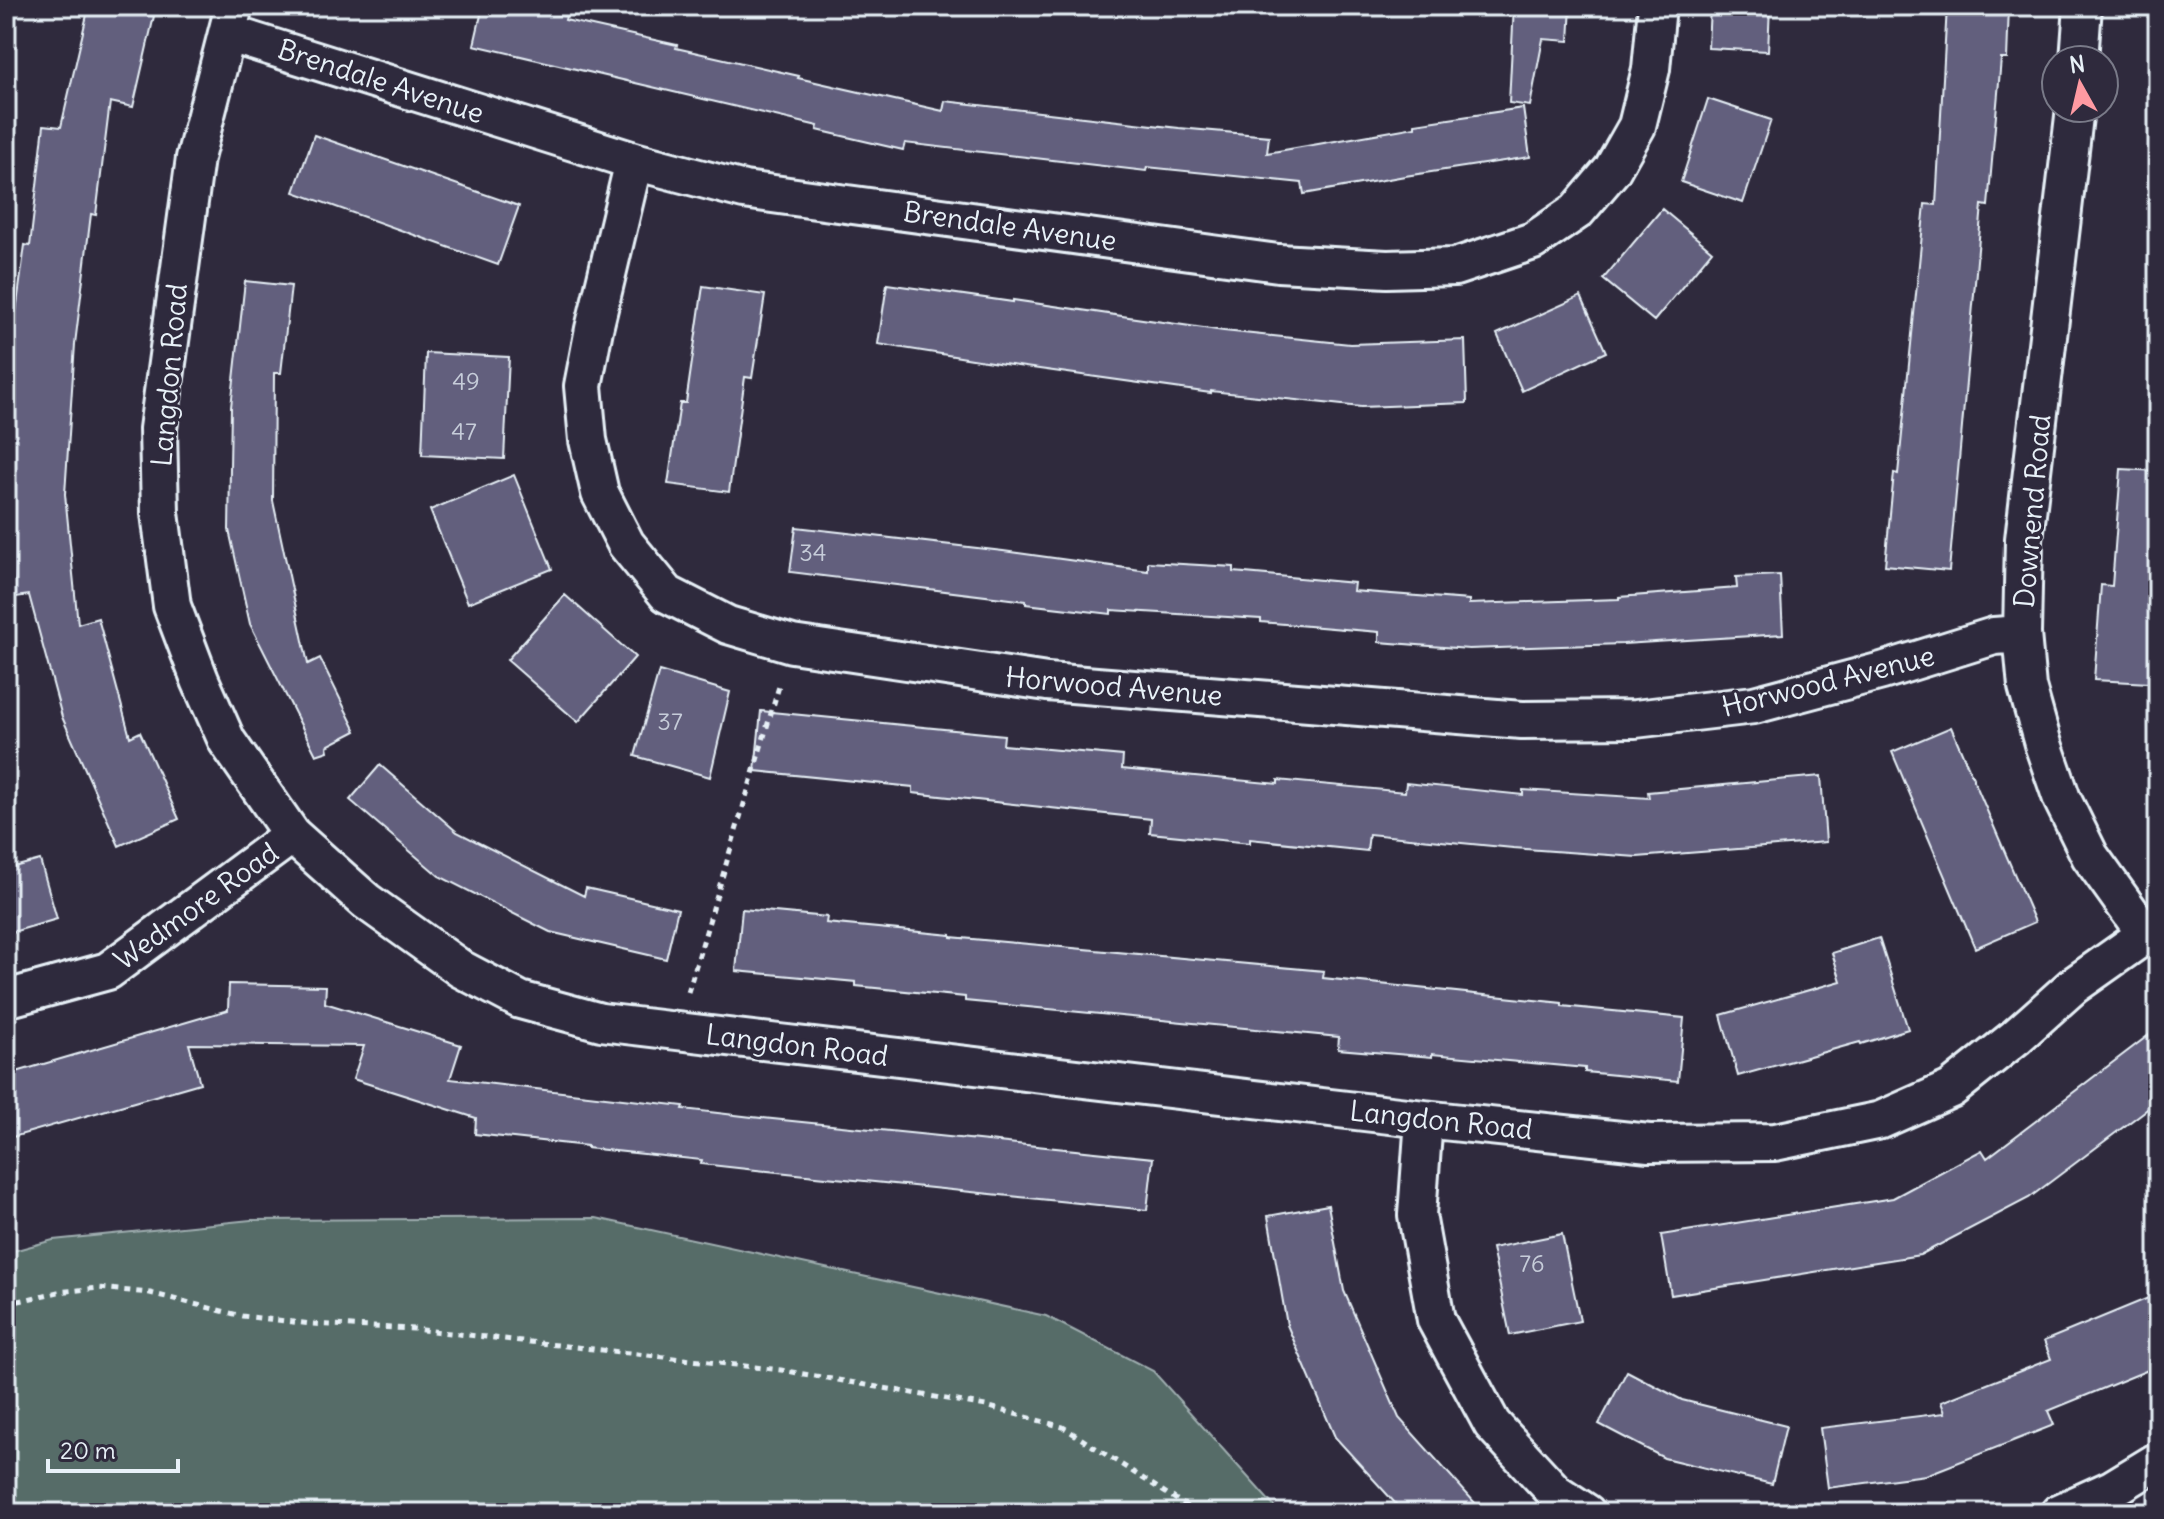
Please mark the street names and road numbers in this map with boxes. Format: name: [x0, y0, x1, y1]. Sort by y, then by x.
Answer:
street label: Brendale Avenue: [273, 31, 489, 131]
street label: Brendale Avenue: [901, 193, 1119, 259]
street label: Langdon Road: [143, 282, 195, 468]
street label: Downend Road: [2006, 413, 2058, 609]
street label: Horwood Avenue: [1718, 637, 1938, 725]
street label: Horwood Avenue: [1004, 659, 1224, 713]
street label: Wedmore Road: [107, 834, 285, 978]
street label: Langdon Road: [704, 1016, 890, 1074]
street label: Langdon Road: [1348, 1093, 1534, 1147]

